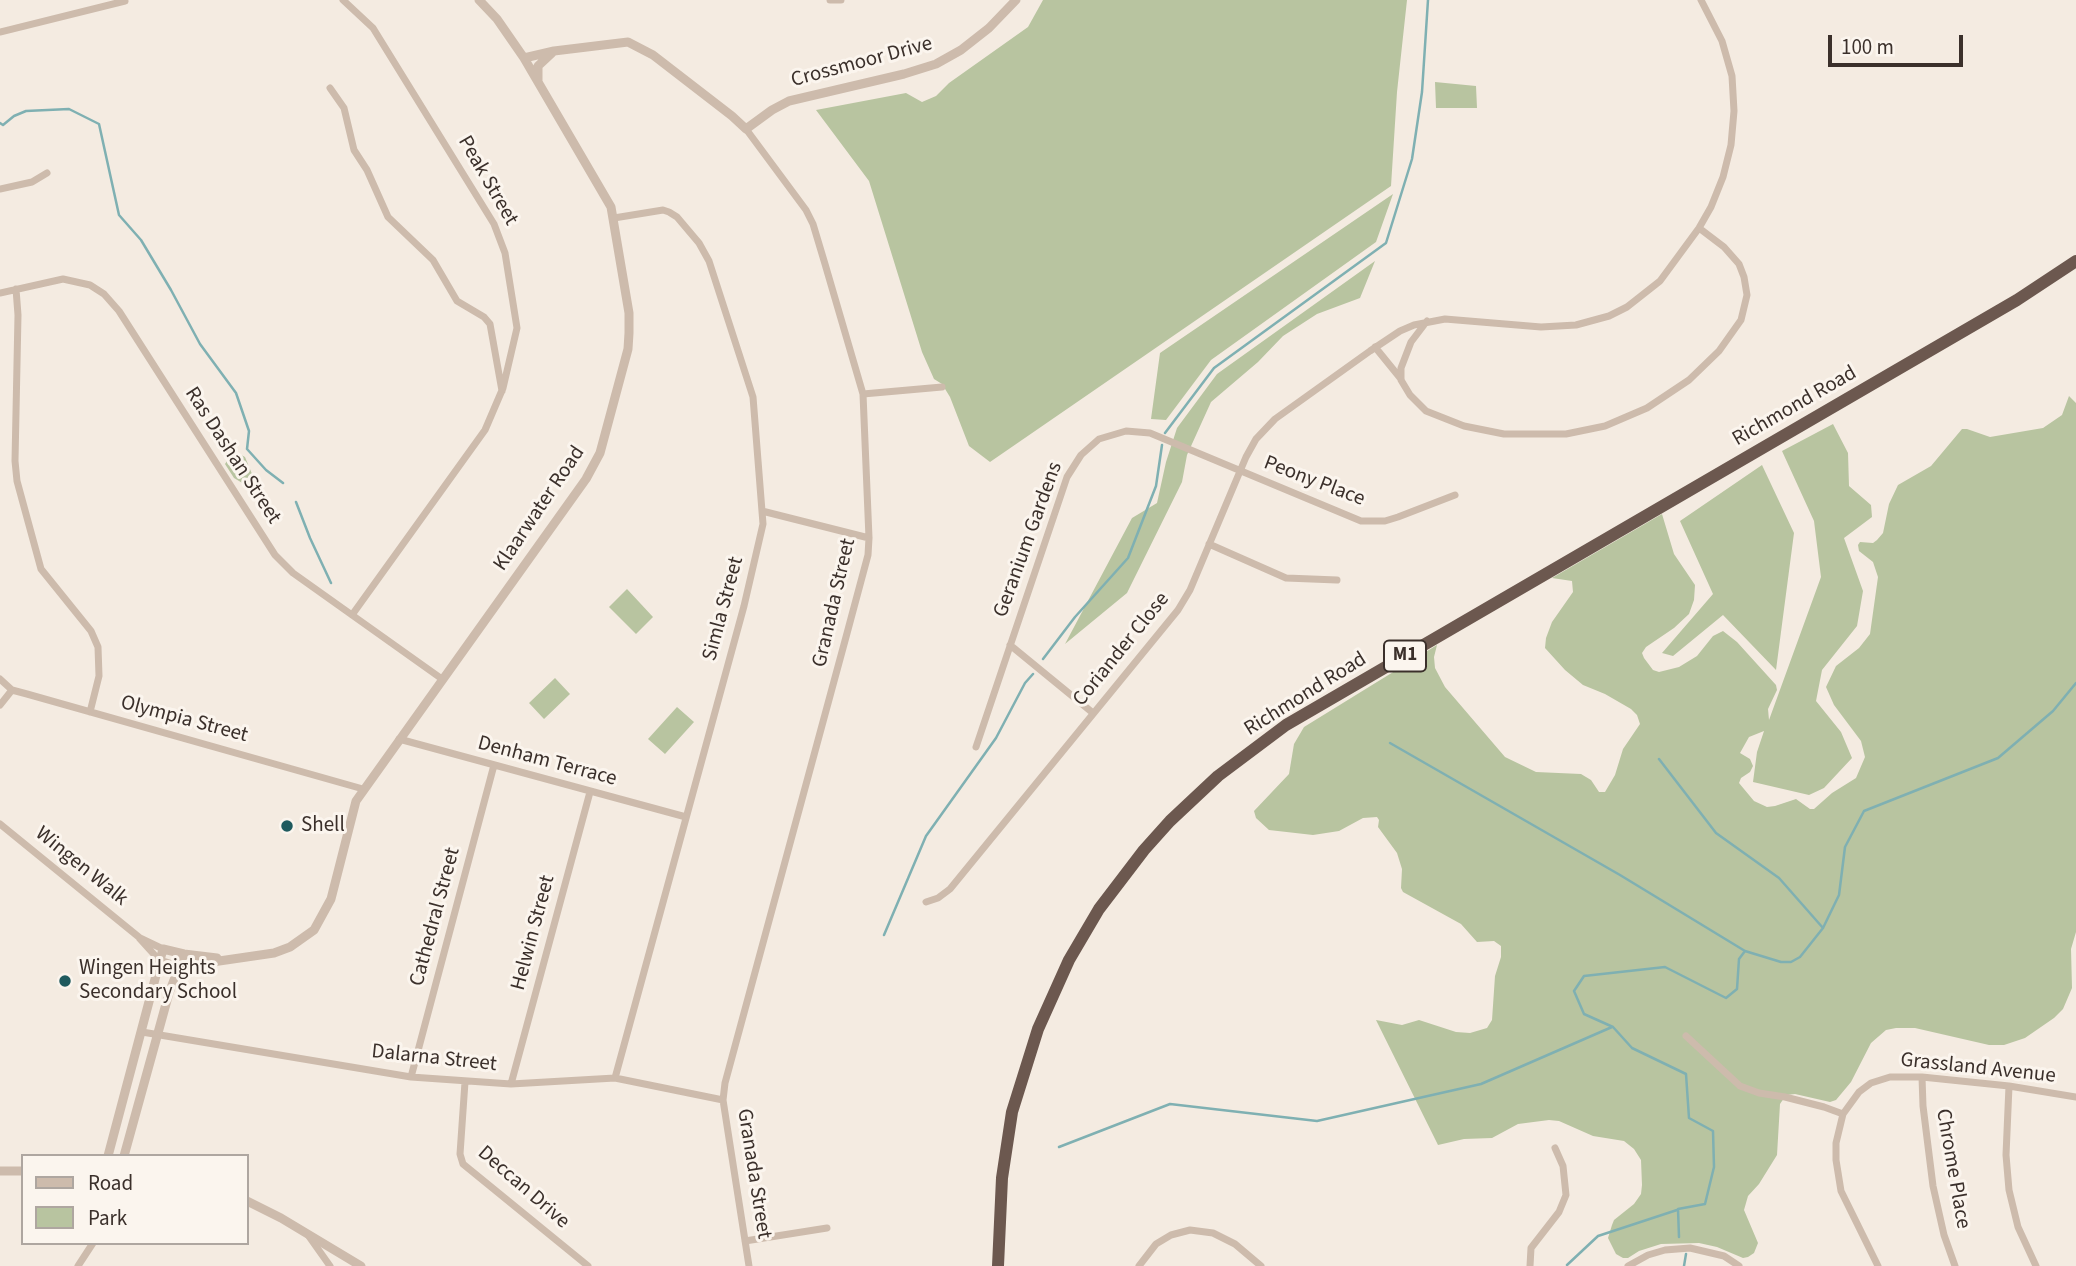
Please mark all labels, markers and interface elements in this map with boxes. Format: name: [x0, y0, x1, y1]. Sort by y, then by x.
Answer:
scale bar: [1831, 21, 1966, 65]
street label: Crossmoor Drive: [789, 32, 935, 94]
text: 100 m: [1841, 32, 1894, 62]
street label: Peak Street: [451, 132, 523, 230]
street label: Richmond Road: [1728, 361, 1862, 453]
street label: Ras Dashan Street: [178, 383, 286, 529]
street label: Klaarwater Road: [489, 442, 591, 576]
street label: Peony Place: [1260, 451, 1368, 513]
street label: Geranium Gardens: [989, 459, 1069, 621]
street label: Granada Street: [808, 536, 862, 670]
street label: Simla Street: [698, 554, 750, 664]
street label: Coriander Close: [1068, 588, 1176, 712]
road number: M1: [1384, 640, 1426, 671]
street label: Richmond Road: [1240, 647, 1372, 743]
street label: Olympia Street: [118, 691, 250, 749]
street label: Denham Terrace: [475, 731, 619, 793]
place label: Shell: [301, 813, 345, 839]
marker: Shell: [279, 818, 295, 834]
street label: Wingen Walk: [30, 822, 132, 912]
street label: Cathedral Street: [405, 845, 467, 989]
street label: Helwin Street: [507, 873, 561, 993]
place label: Wingen Heights Secondary School: [79, 956, 237, 1006]
marker: Wingen Heights Secondary School: [57, 973, 73, 989]
street label: Dalarna Street: [370, 1040, 498, 1078]
street label: Grassland Avenue: [1899, 1048, 2057, 1090]
street label: Granada Street: [730, 1107, 776, 1241]
street label: Chrome Place: [1929, 1107, 1975, 1231]
street label: Deccan Drive: [472, 1141, 574, 1235]
legend: [21, 1154, 248, 1245]
text: Road: [88, 1168, 133, 1198]
text: Park: [88, 1203, 127, 1233]

